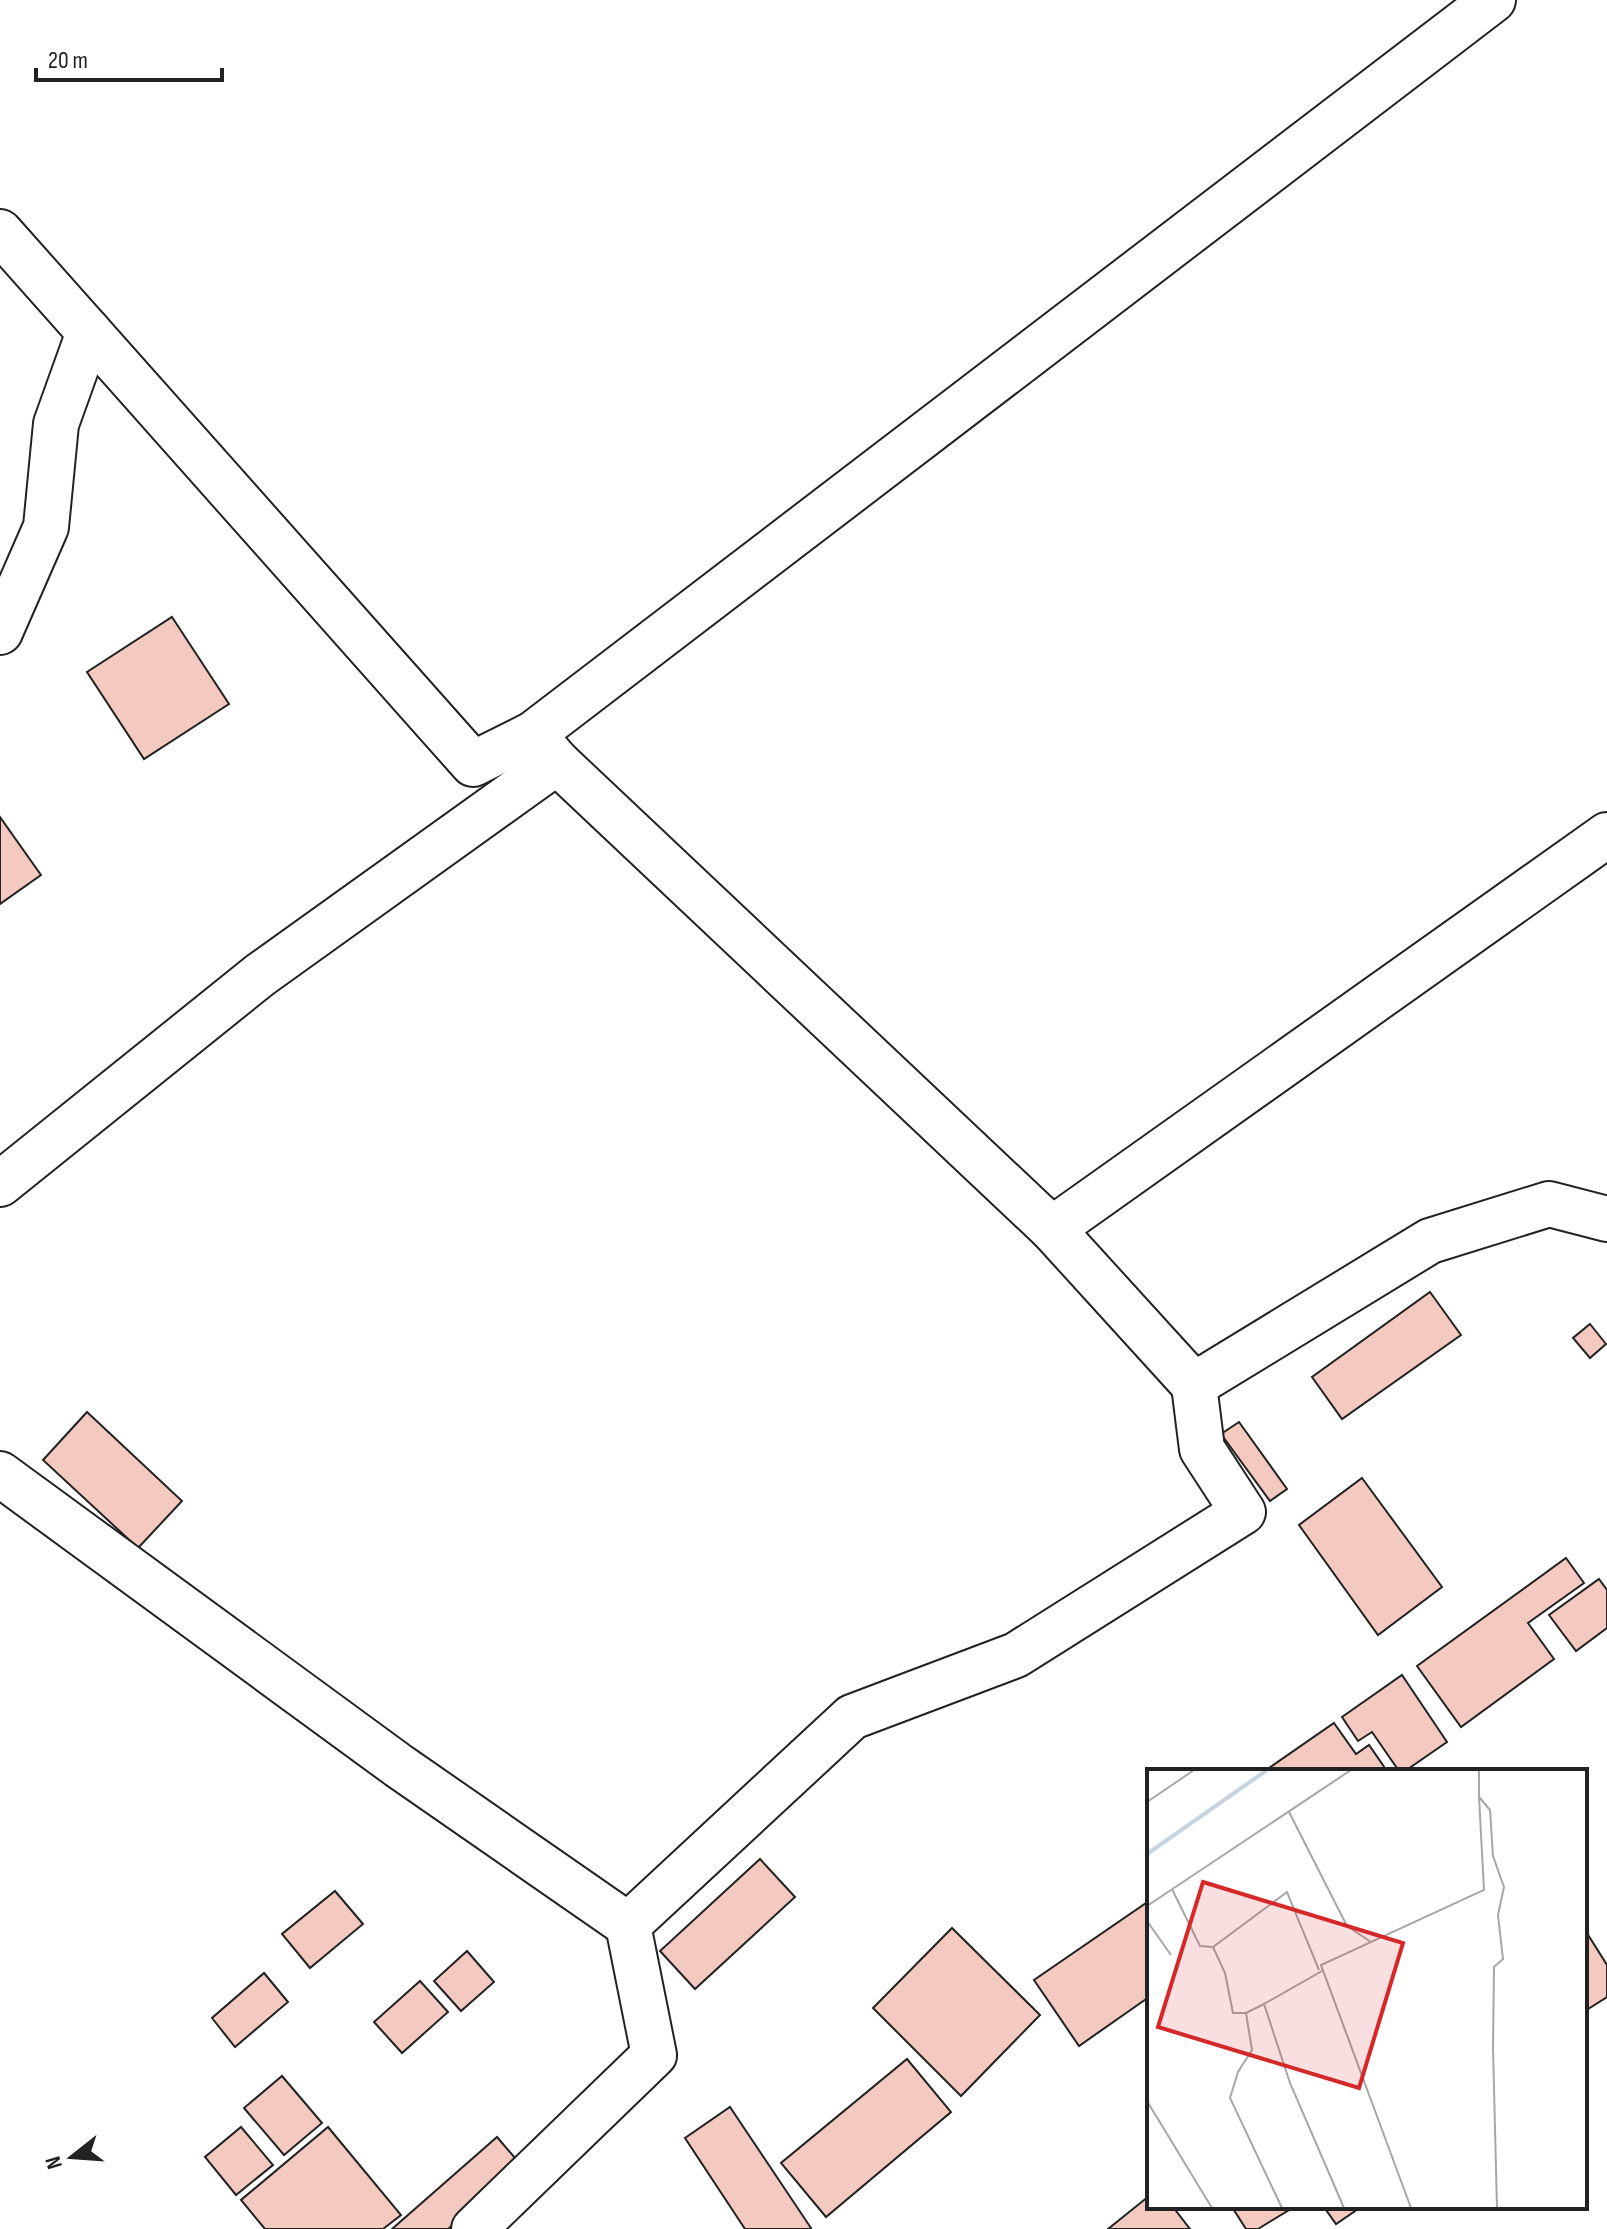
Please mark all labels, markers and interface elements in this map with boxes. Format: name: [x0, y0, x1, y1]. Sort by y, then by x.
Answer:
scale bar: [36, 32, 222, 82]
text: 20 m: [48, 46, 88, 75]
inset map: [1147, 1769, 1587, 2209]
north arrow: [32, 2117, 112, 2197]
text: N: [40, 2153, 69, 2172]

